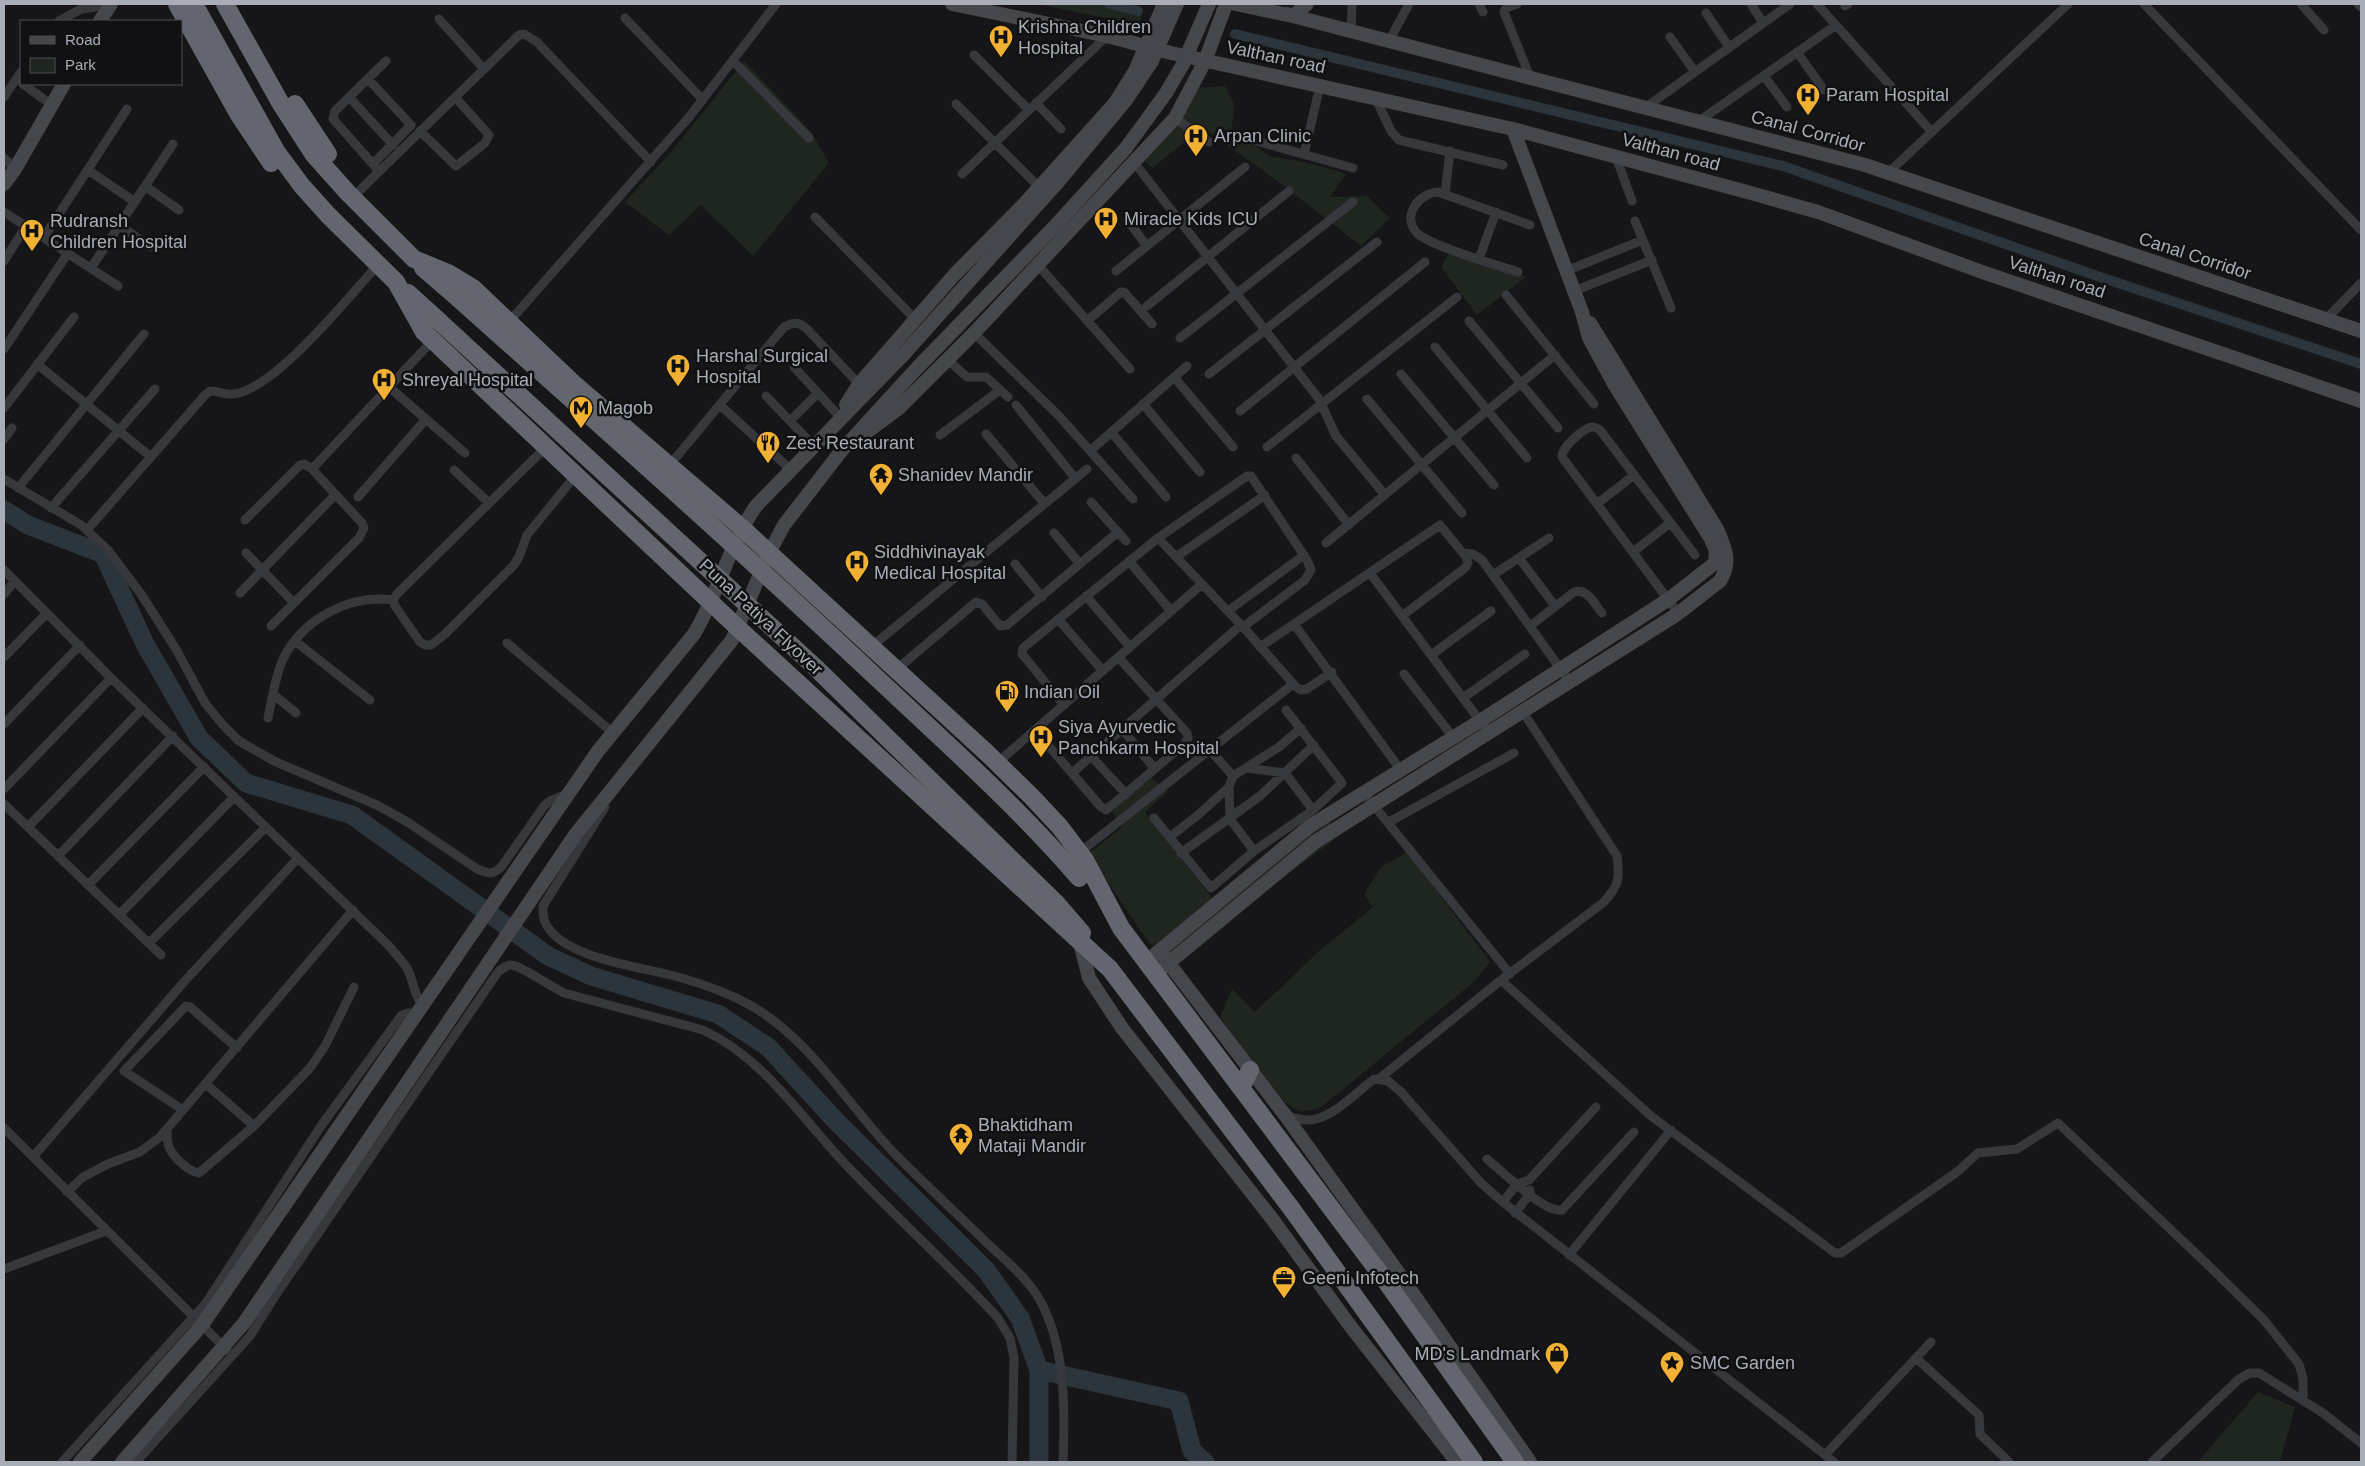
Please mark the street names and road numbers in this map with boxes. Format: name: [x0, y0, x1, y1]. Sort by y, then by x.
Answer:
street label: Valthan road: [1225, 37, 1327, 77]
street label: Canal Corridor: [1749, 106, 1867, 156]
street label: Valthan road: [1620, 129, 1722, 175]
street label: Canal Corridor: [2136, 228, 2254, 284]
street label: Valthan road: [2006, 252, 2108, 302]
street label: Puna Patiya Flyover: [695, 555, 827, 679]

